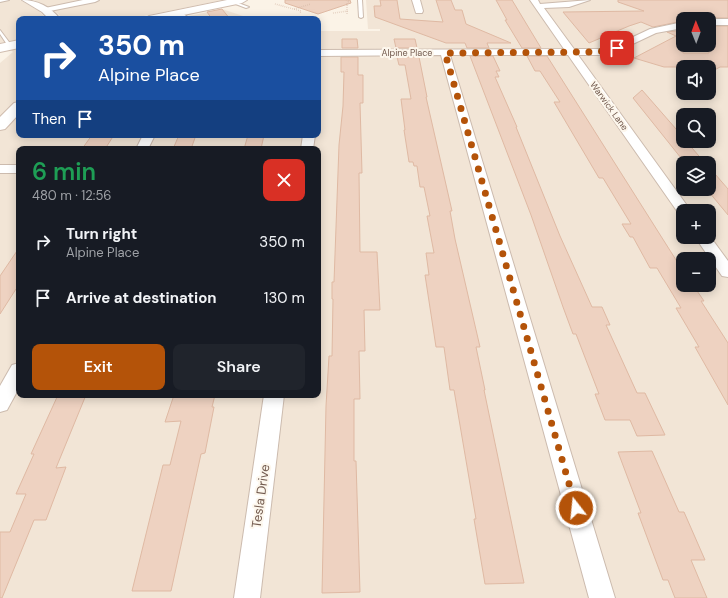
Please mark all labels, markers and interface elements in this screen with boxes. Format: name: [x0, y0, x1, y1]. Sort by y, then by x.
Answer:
north arrow: [676, 12, 716, 52]
map controls: [676, 12, 716, 292]
text: 350 m: [98, 27, 185, 64]
pin: [600, 31, 634, 65]
icon: right: [32, 32, 84, 84]
icon: arrive: [606, 37, 628, 59]
street label: Alpine Place: [382, 47, 432, 59]
button: sound: [676, 60, 716, 100]
text: Alpine Place: [98, 63, 200, 87]
street label: Warwick Lane: [587, 79, 631, 133]
icon: arrive: [74, 108, 96, 130]
button: search: [676, 108, 716, 148]
text: Then: [32, 109, 66, 129]
text: 6 min: [32, 156, 96, 187]
button: layers: [676, 156, 716, 196]
button: close: [263, 159, 305, 201]
text: 480 m · 12:56: [32, 187, 111, 204]
button: +: [676, 204, 716, 244]
text: Turn right: [66, 224, 137, 244]
icon: right: [32, 231, 54, 253]
text: 350 m: [259, 232, 305, 252]
text: Alpine Place: [66, 244, 139, 261]
button: −: [676, 252, 716, 292]
icon: arrive: [32, 287, 54, 309]
text: Arrive at destination: [66, 288, 217, 308]
text: 130 m: [264, 288, 305, 308]
button: Exit: [32, 344, 165, 390]
button: Share: [173, 344, 305, 390]
street label: Tesla Drive: [248, 463, 273, 529]
position arrow: [555, 487, 597, 529]

